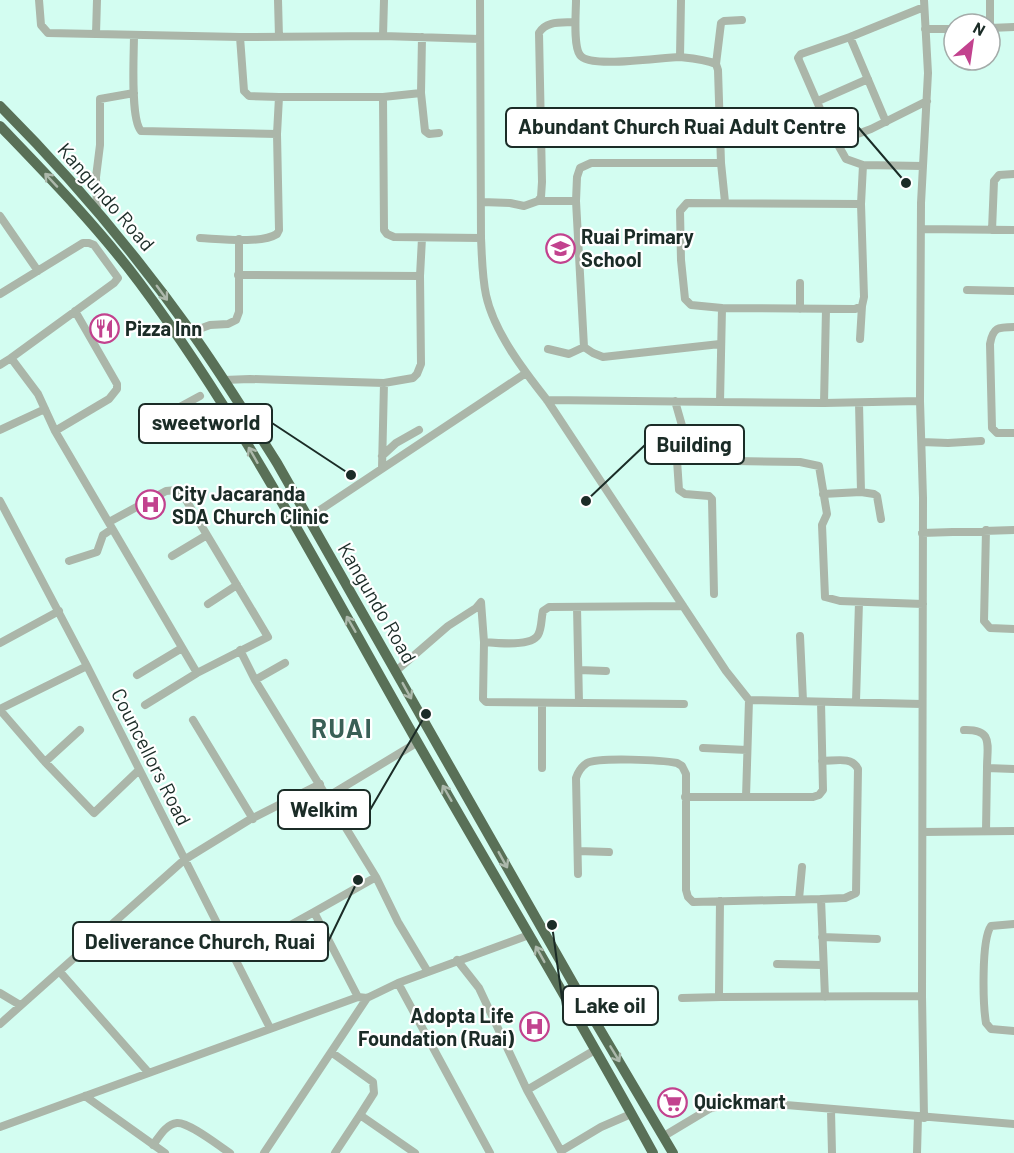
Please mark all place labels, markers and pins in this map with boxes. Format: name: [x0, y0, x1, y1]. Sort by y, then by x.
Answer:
callout: Abundant Church Ruai Adult Centre: [506, 108, 858, 147]
place label: Ruai Primary School: [581, 224, 694, 271]
school or university icon: Ruai Primary School: [544, 232, 576, 264]
restaurant icon: Pizza Inn: [88, 313, 120, 345]
place label: Pizza Inn: [125, 316, 202, 340]
callout: sweetworld: [139, 404, 272, 443]
callout: Building: [645, 425, 744, 464]
place label: City Jacaranda SDA Church Clinic: [172, 481, 329, 528]
hospital icon: City Jacaranda SDA Church Clinic: [135, 489, 167, 521]
callout: Welkim: [278, 790, 370, 829]
callout: Deliverance Church, Ruai: [73, 922, 328, 961]
callout: Lake oil: [563, 986, 658, 1025]
place label: Adopta Life Foundation (Ruai): [358, 1003, 514, 1050]
hospital icon: Adopta Life Foundation (Ruai): [519, 1011, 551, 1043]
supermarket icon: Quickmart: [657, 1086, 689, 1118]
place label: Quickmart: [694, 1089, 786, 1113]

